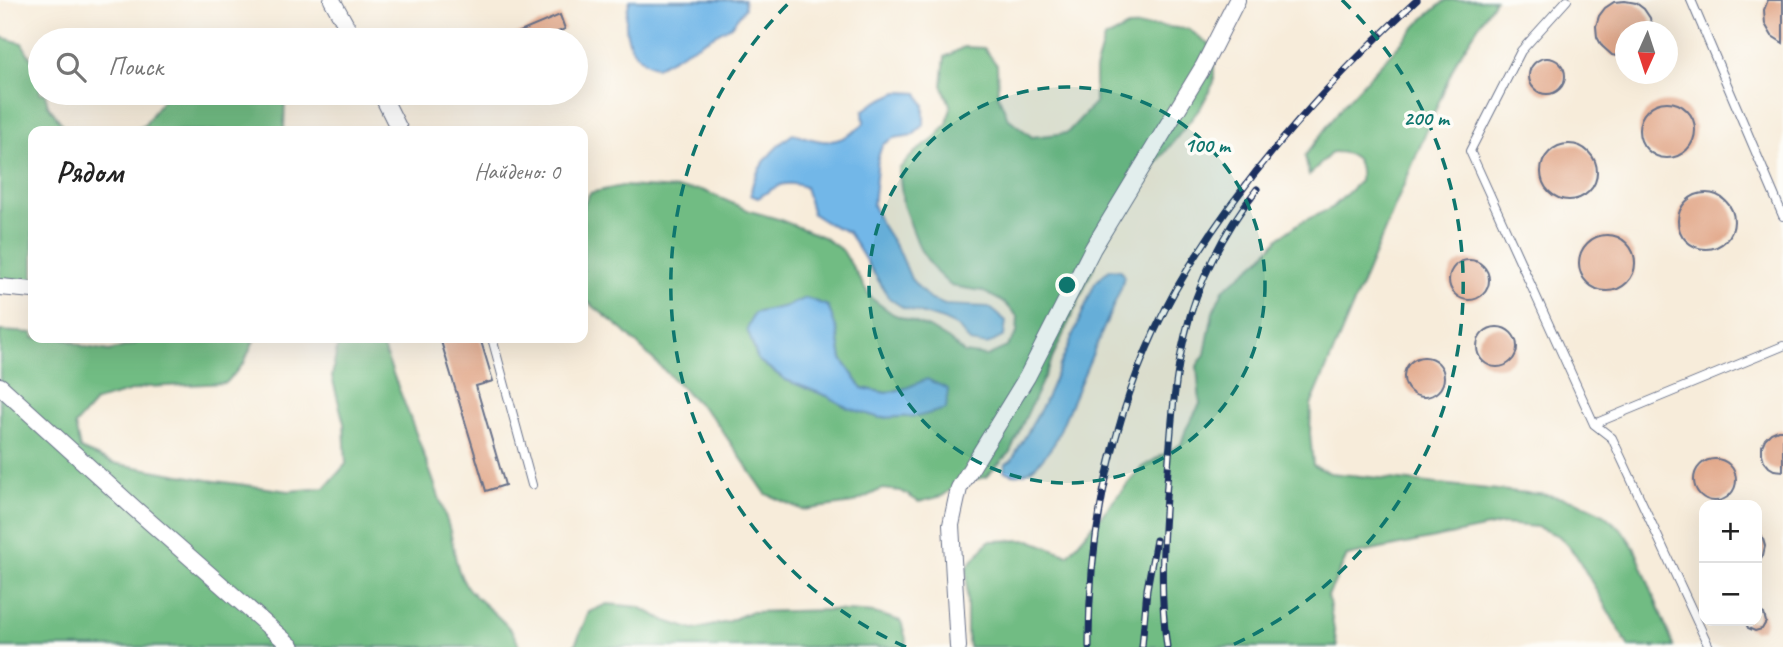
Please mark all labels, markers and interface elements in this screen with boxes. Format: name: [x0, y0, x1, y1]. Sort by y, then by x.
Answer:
north arrow: [1615, 21, 1678, 84]
search box: [28, 28, 588, 105]
icon: search: [52, 48, 90, 86]
text: Поиск: [108, 50, 163, 83]
text: 200 m: [1403, 105, 1451, 131]
text: 100 m: [1184, 132, 1232, 158]
text: Рядом: [56, 153, 123, 191]
text: Найдено: 0: [474, 157, 560, 186]
centre of rings: [1055, 273, 1079, 297]
map controls: [1699, 500, 1762, 626]
button: +: [1699, 500, 1762, 563]
button: −: [1699, 563, 1762, 626]

